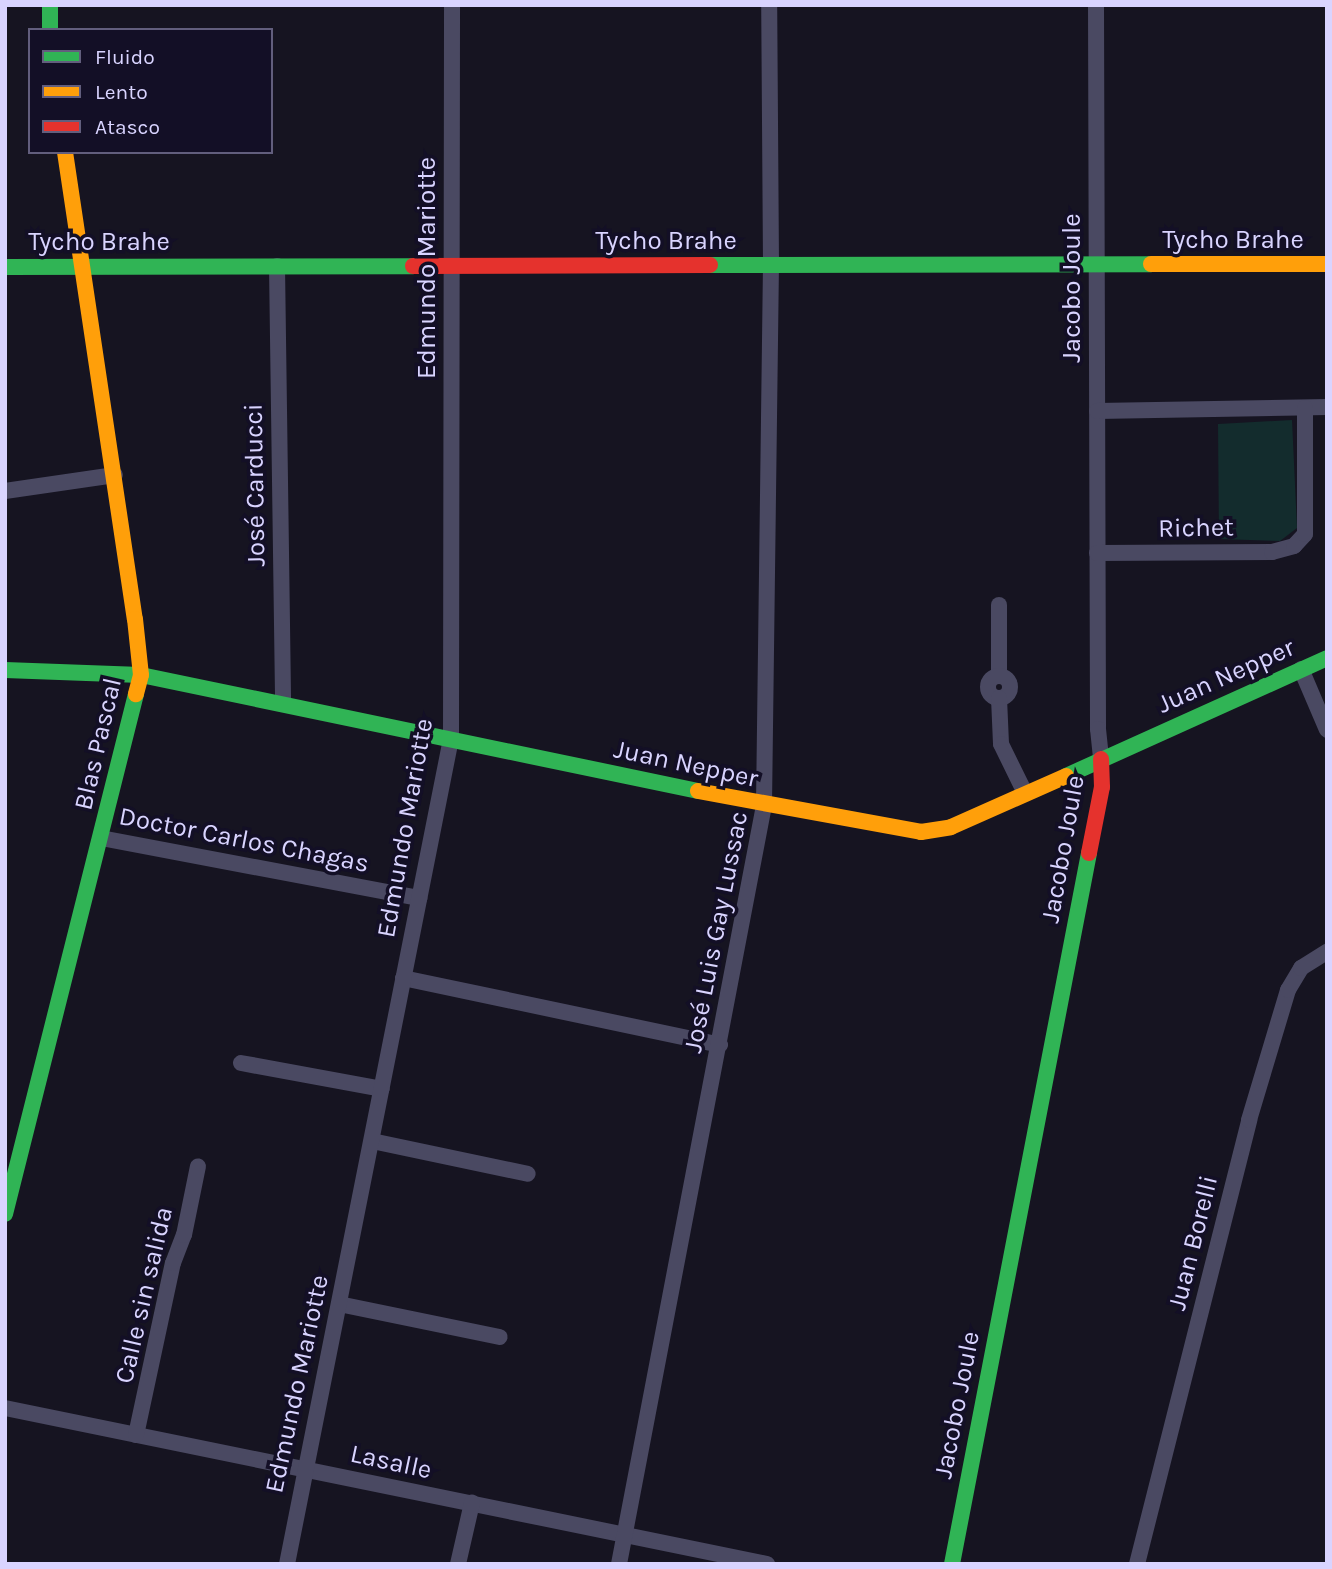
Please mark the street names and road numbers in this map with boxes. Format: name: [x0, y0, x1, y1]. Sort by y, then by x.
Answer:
street label: Edmundo Mariotte: [411, 157, 443, 379]
street label: Jacobo Joule: [1056, 213, 1088, 363]
street label: Tycho Brahe: [1162, 224, 1304, 256]
street label: Tycho Brahe: [595, 225, 737, 257]
street label: Tycho Brahe: [28, 226, 170, 258]
street label: José Carducci: [238, 403, 272, 567]
street label: Richet: [1158, 512, 1234, 544]
street label: Juan Nepper: [1153, 632, 1299, 720]
street label: Blas Pascal: [68, 675, 128, 813]
street label: Edmundo Mariotte: [370, 716, 440, 940]
street label: Juan Nepper: [611, 733, 761, 795]
street label: Jacobo Joule: [1035, 773, 1091, 925]
street label: Doctor Carlos Chagas: [116, 800, 372, 880]
street label: José Luis Gay Lussac: [677, 808, 755, 1056]
street label: Juan Borelli: [1161, 1172, 1225, 1314]
street label: Calle sin salida: [109, 1204, 179, 1386]
street label: Edmundo Mariotte: [259, 1272, 335, 1496]
street label: Jacobo Joule: [927, 1329, 987, 1481]
street label: Lasalle: [347, 1438, 435, 1486]

